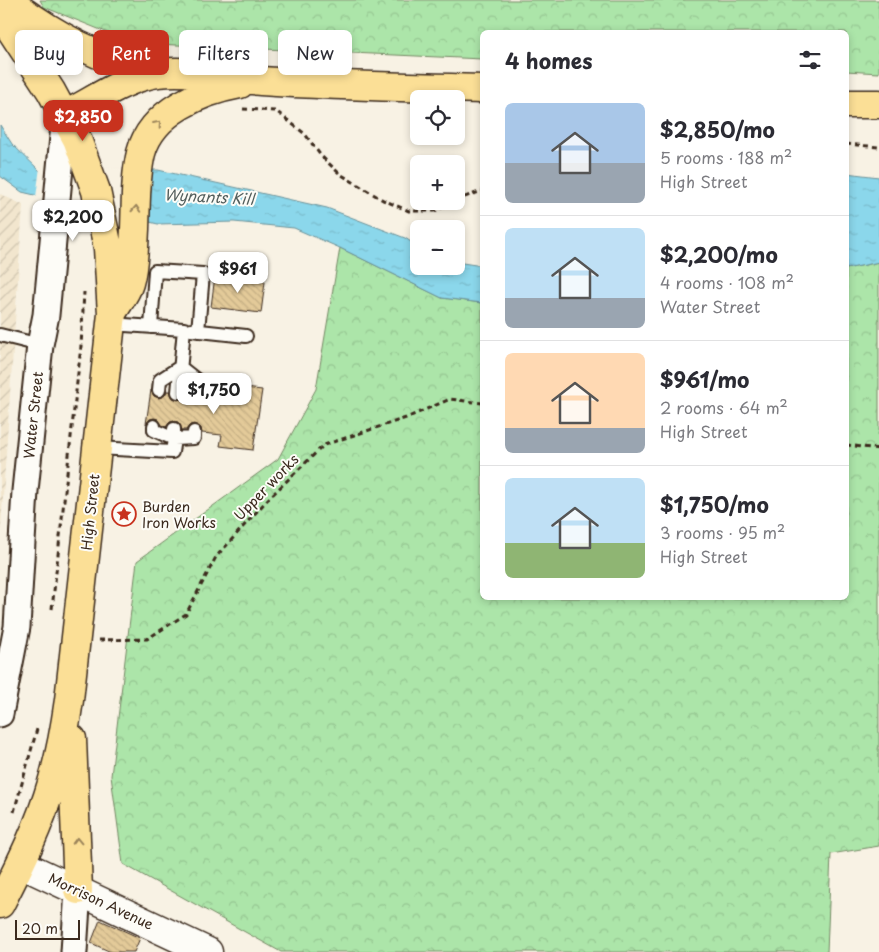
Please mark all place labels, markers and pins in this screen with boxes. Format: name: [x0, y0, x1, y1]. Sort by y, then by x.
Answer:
pin: $2,850: [42, 100, 124, 142]
pin: $2,200: [32, 200, 114, 242]
pin: $961: [208, 252, 268, 294]
pin: $1,750: [173, 372, 255, 415]
place label: Burden Iron Works: [142, 496, 216, 533]
place icon: Burden Iron Works: [111, 501, 137, 527]

